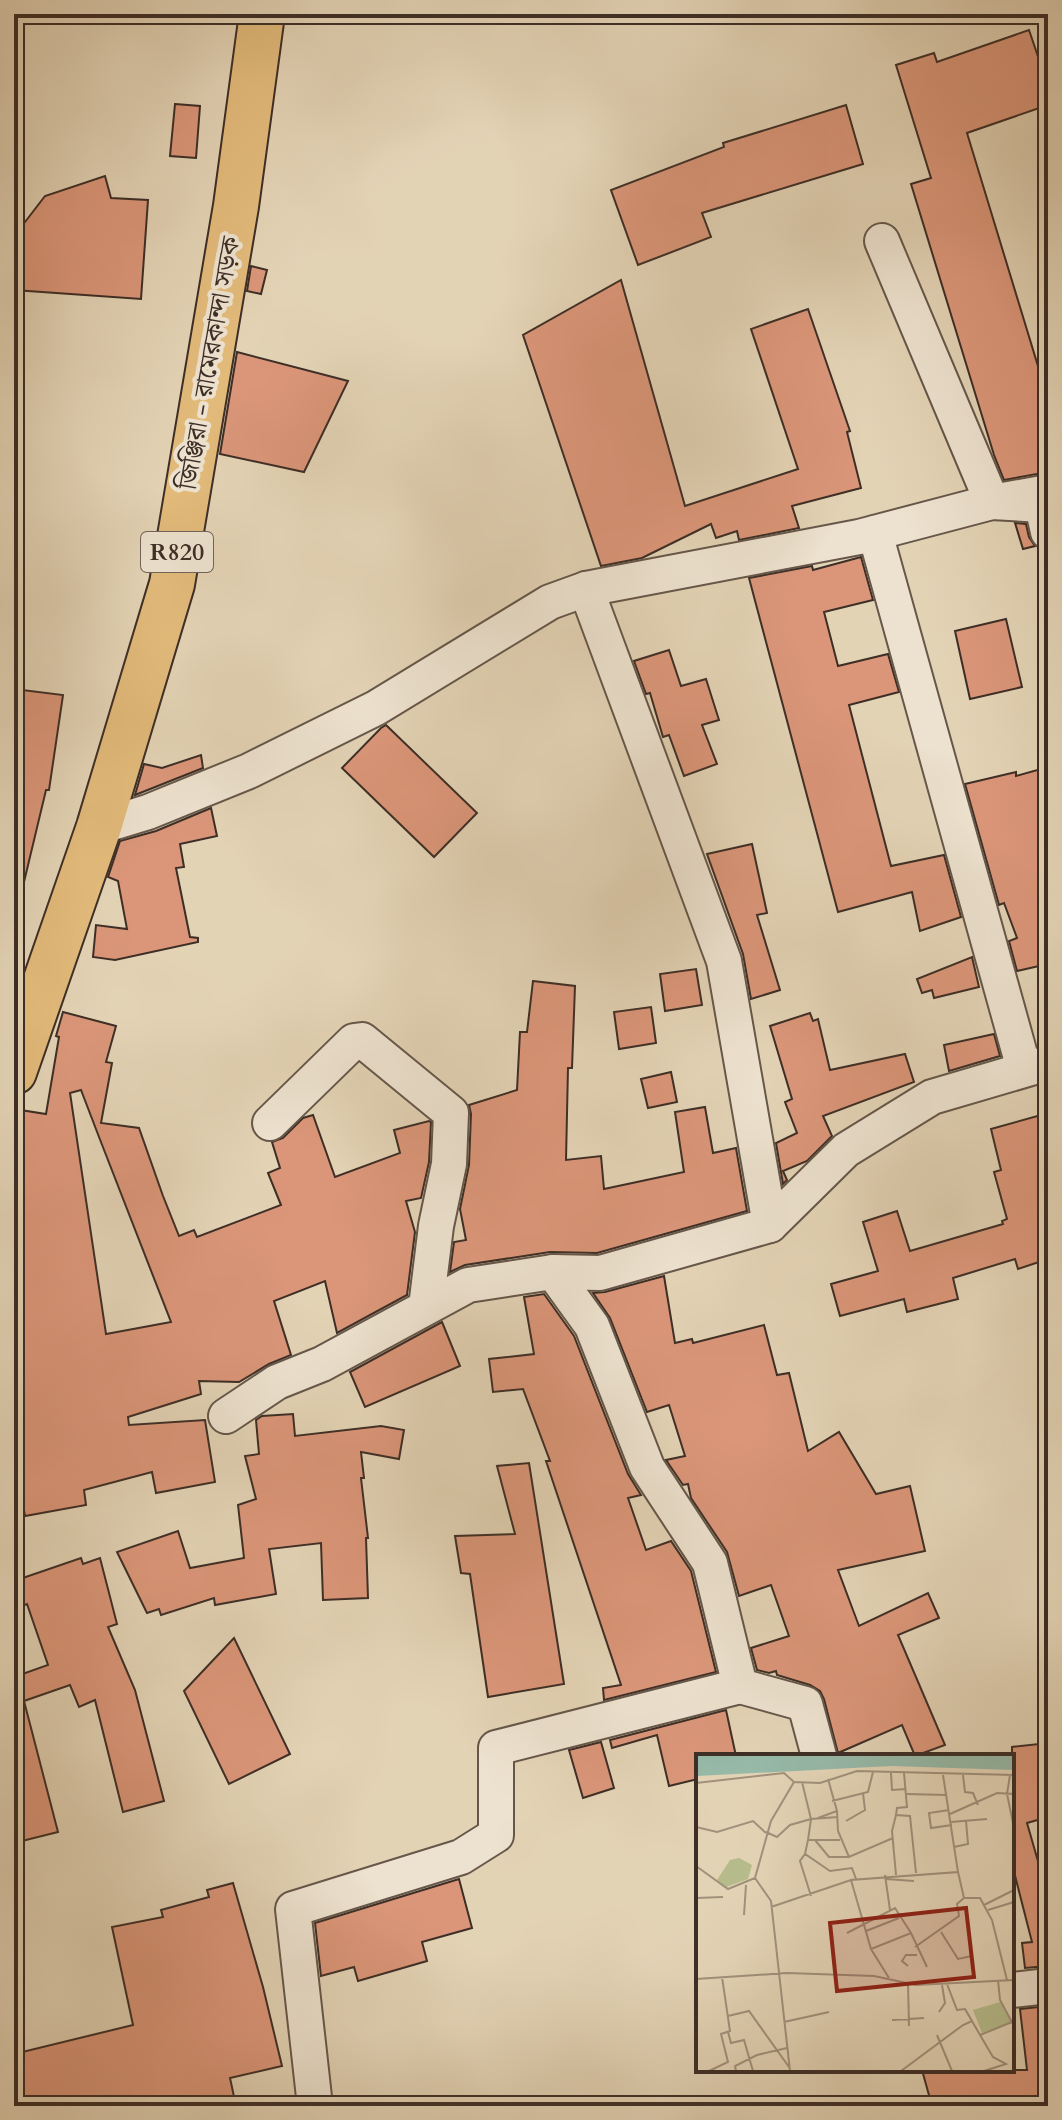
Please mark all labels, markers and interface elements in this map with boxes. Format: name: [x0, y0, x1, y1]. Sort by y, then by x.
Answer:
street label: জিঞ্জিরা - রামেরকান্দা সড়ক: [169, 232, 249, 493]
road number: R820: [141, 532, 213, 572]
inset map: [696, 1754, 1014, 2072]

